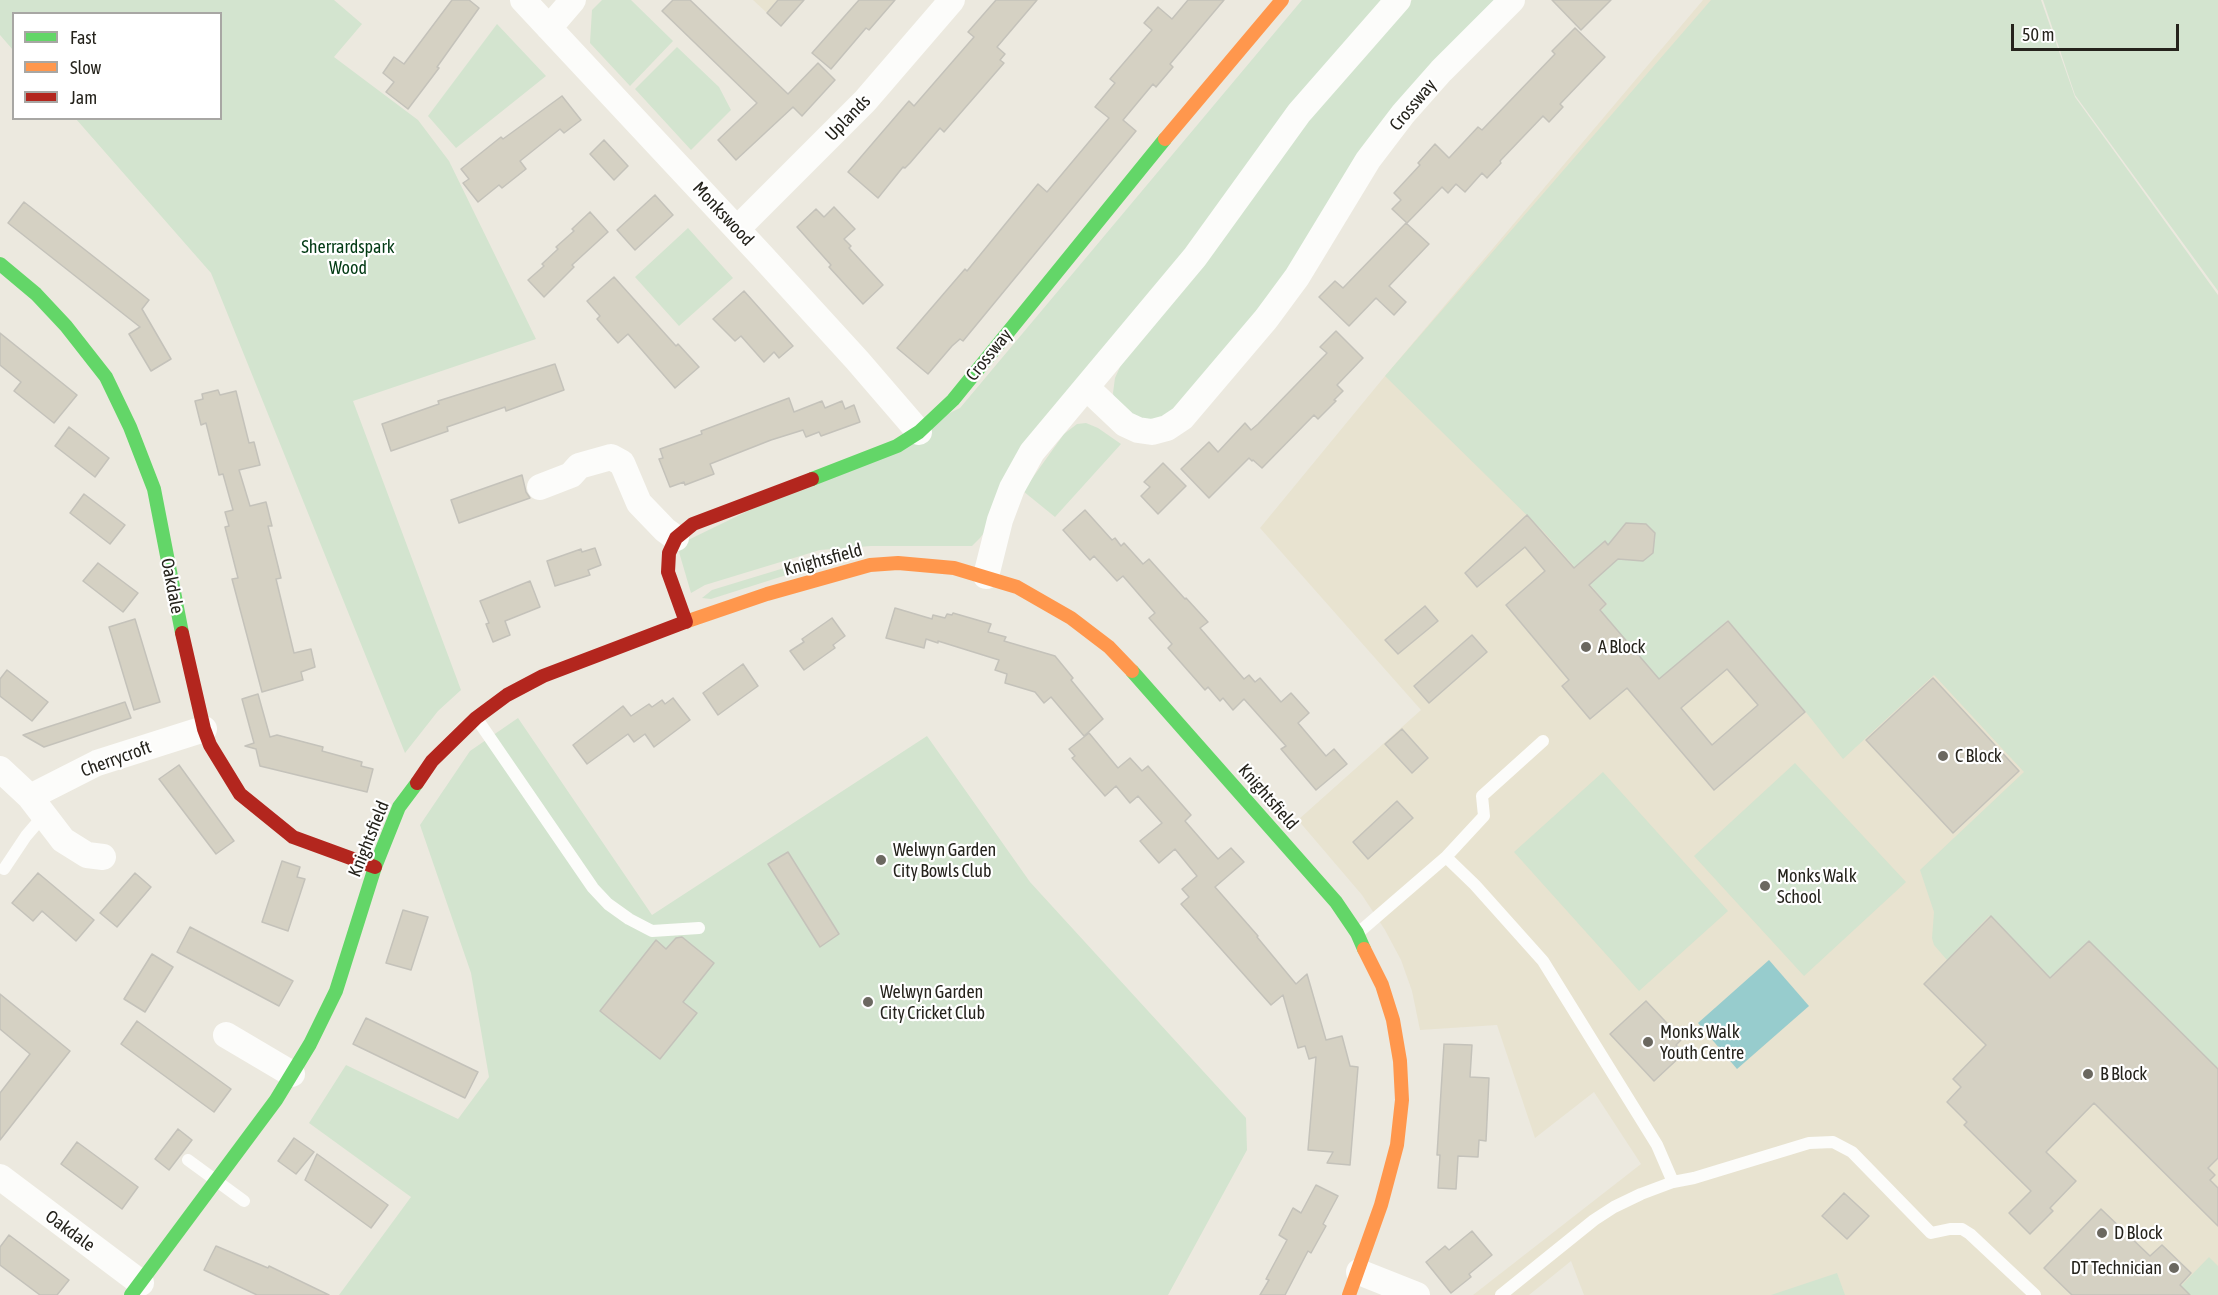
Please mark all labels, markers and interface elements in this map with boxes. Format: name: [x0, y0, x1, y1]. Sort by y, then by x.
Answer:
legend: [12, 12, 222, 120]
scale bar: [2014, 12, 2182, 50]
text: 50 m: [2022, 24, 2054, 45]
text: Fast: [70, 27, 97, 48]
text: Slow: [70, 57, 101, 78]
street label: Crossway: [1385, 75, 1441, 135]
text: Jam: [70, 87, 97, 108]
street label: Uplands: [821, 90, 875, 146]
street label: Monkswood: [688, 178, 758, 250]
park label: Sherrardspark Wood: [301, 236, 395, 278]
street label: Crossway: [961, 325, 1017, 385]
street label: Knightsfield: [782, 539, 864, 581]
street label: Oakdale: [156, 556, 188, 616]
place label: A Block: [1598, 636, 1645, 658]
marker: A Block: [1579, 640, 1593, 654]
street label: Cherrycroft: [78, 736, 154, 782]
place label: C Block: [1955, 745, 2002, 767]
marker: C Block: [1936, 749, 1950, 763]
street label: Knightsfield: [1234, 760, 1302, 834]
street label: Knightsfield: [344, 798, 394, 880]
place label: Welwyn Garden City Bowls Club: [893, 839, 996, 882]
marker: Welwyn Garden City Bowls Club: [874, 853, 888, 867]
place label: Monks Walk School: [1777, 865, 1857, 908]
marker: Monks Walk School: [1758, 879, 1772, 893]
place label: Welwyn Garden City Cricket Club: [880, 981, 985, 1024]
marker: Welwyn Garden City Cricket Club: [861, 995, 875, 1009]
place label: Monks Walk Youth Centre: [1660, 1021, 1744, 1064]
marker: Monks Walk Youth Centre: [1641, 1035, 1655, 1049]
place label: B Block: [2100, 1063, 2147, 1085]
marker: B Block: [2081, 1067, 2095, 1081]
street label: Oakdale: [41, 1206, 99, 1256]
place label: D Block: [2114, 1222, 2163, 1244]
marker: D Block: [2095, 1226, 2109, 1240]
place label: DT Technician: [2071, 1257, 2162, 1279]
marker: DT Technician: [2167, 1261, 2181, 1275]

